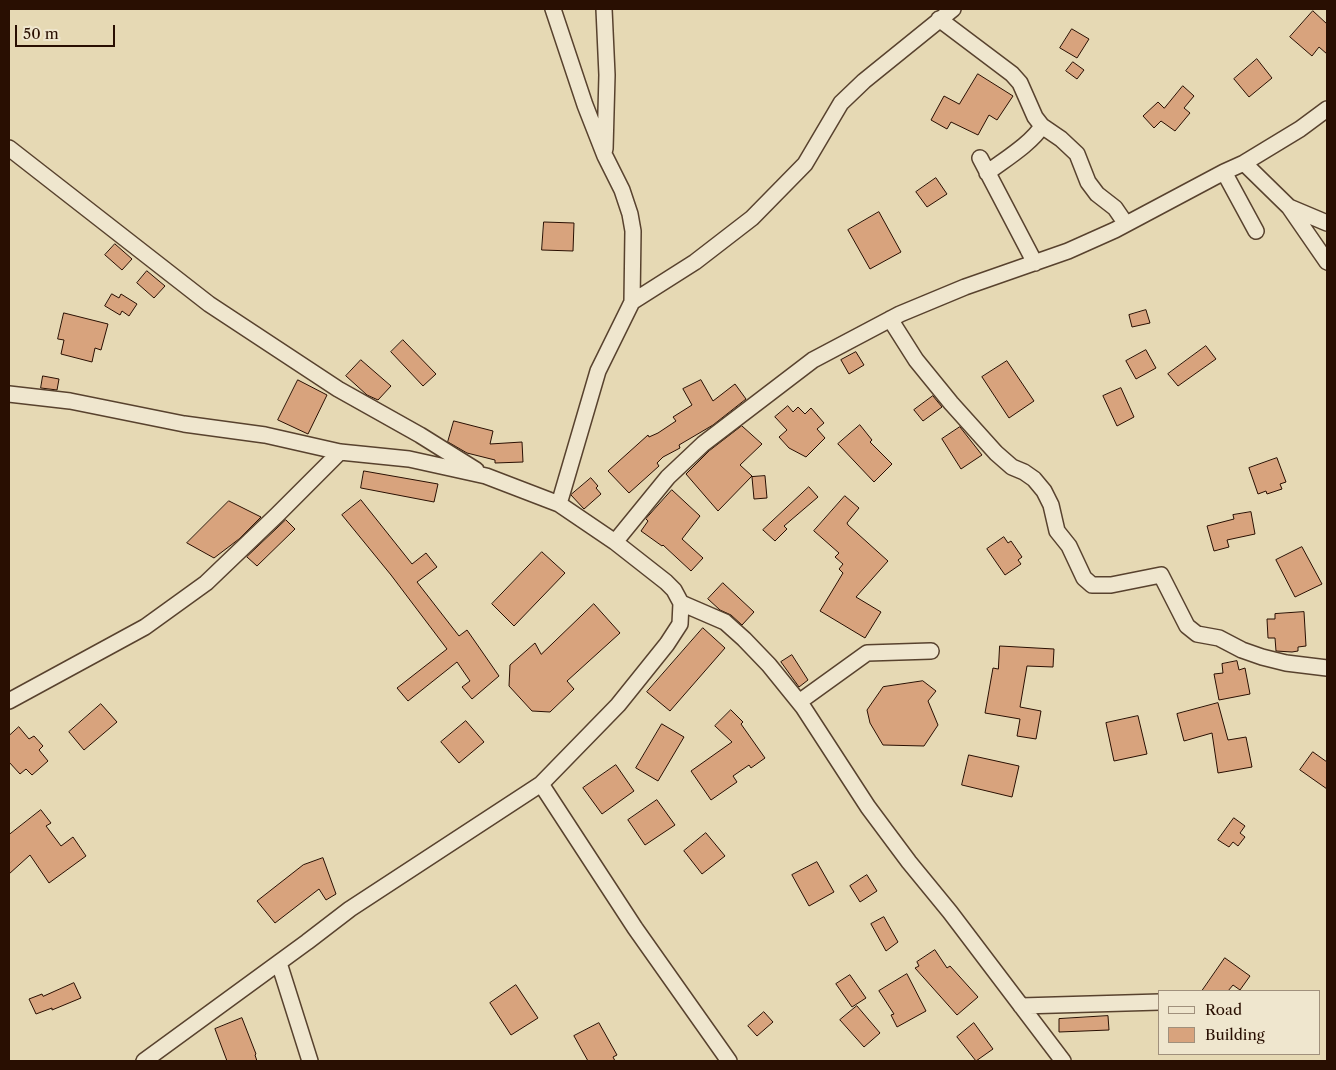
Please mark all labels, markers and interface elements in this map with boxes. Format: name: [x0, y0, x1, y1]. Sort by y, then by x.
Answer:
scale bar: [18, 15, 118, 47]
text: 50 m: [23, 24, 59, 43]
legend: [1158, 990, 1321, 1055]
text: Road: [1205, 1000, 1242, 1019]
text: Building: [1205, 1025, 1265, 1044]

